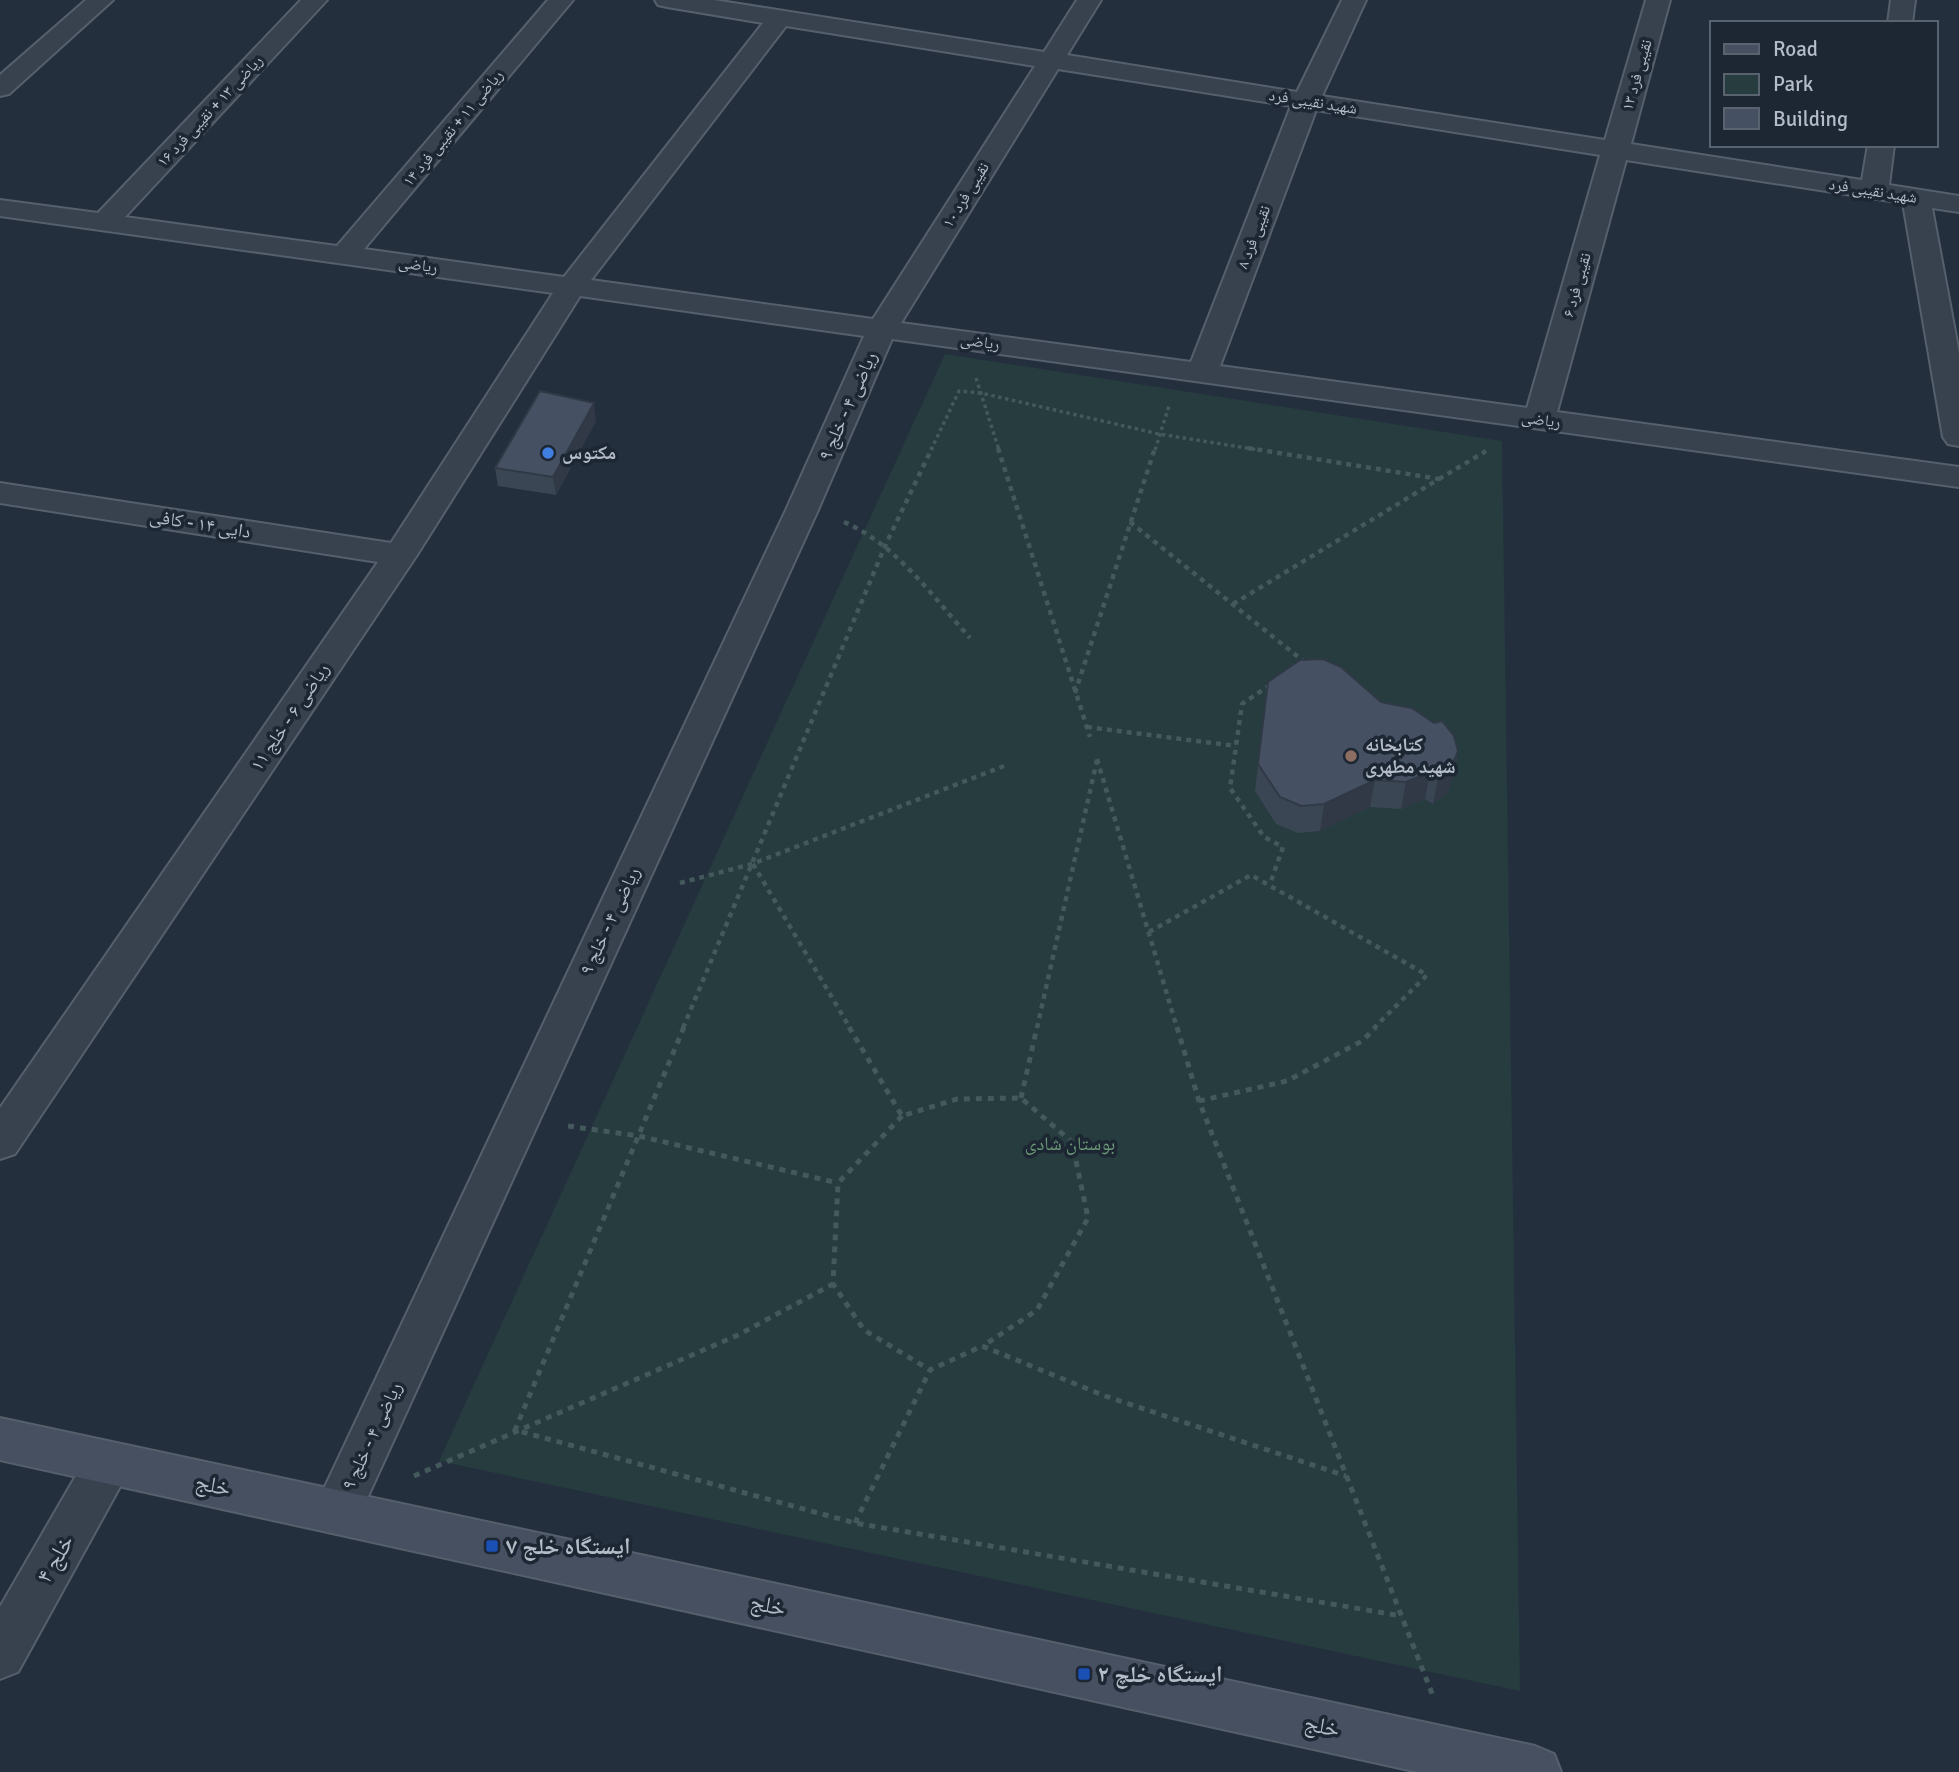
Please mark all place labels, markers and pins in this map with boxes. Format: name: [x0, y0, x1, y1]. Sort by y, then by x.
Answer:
place label: مکتوس: [562, 441, 616, 465]
marker: مکتوس: [540, 445, 556, 461]
place label: کتابخانه شهید مطهری: [1365, 733, 1456, 779]
marker: کتابخانه شهید مطهری: [1343, 748, 1359, 764]
place label: ایستگاه خلج ۷: [506, 1532, 630, 1561]
marker: ایستگاه خلج ۷: [484, 1538, 500, 1554]
place label: ایستگاه خلچ ۲: [1098, 1660, 1222, 1689]
marker: ایستگاه خلچ ۲: [1076, 1666, 1092, 1682]

